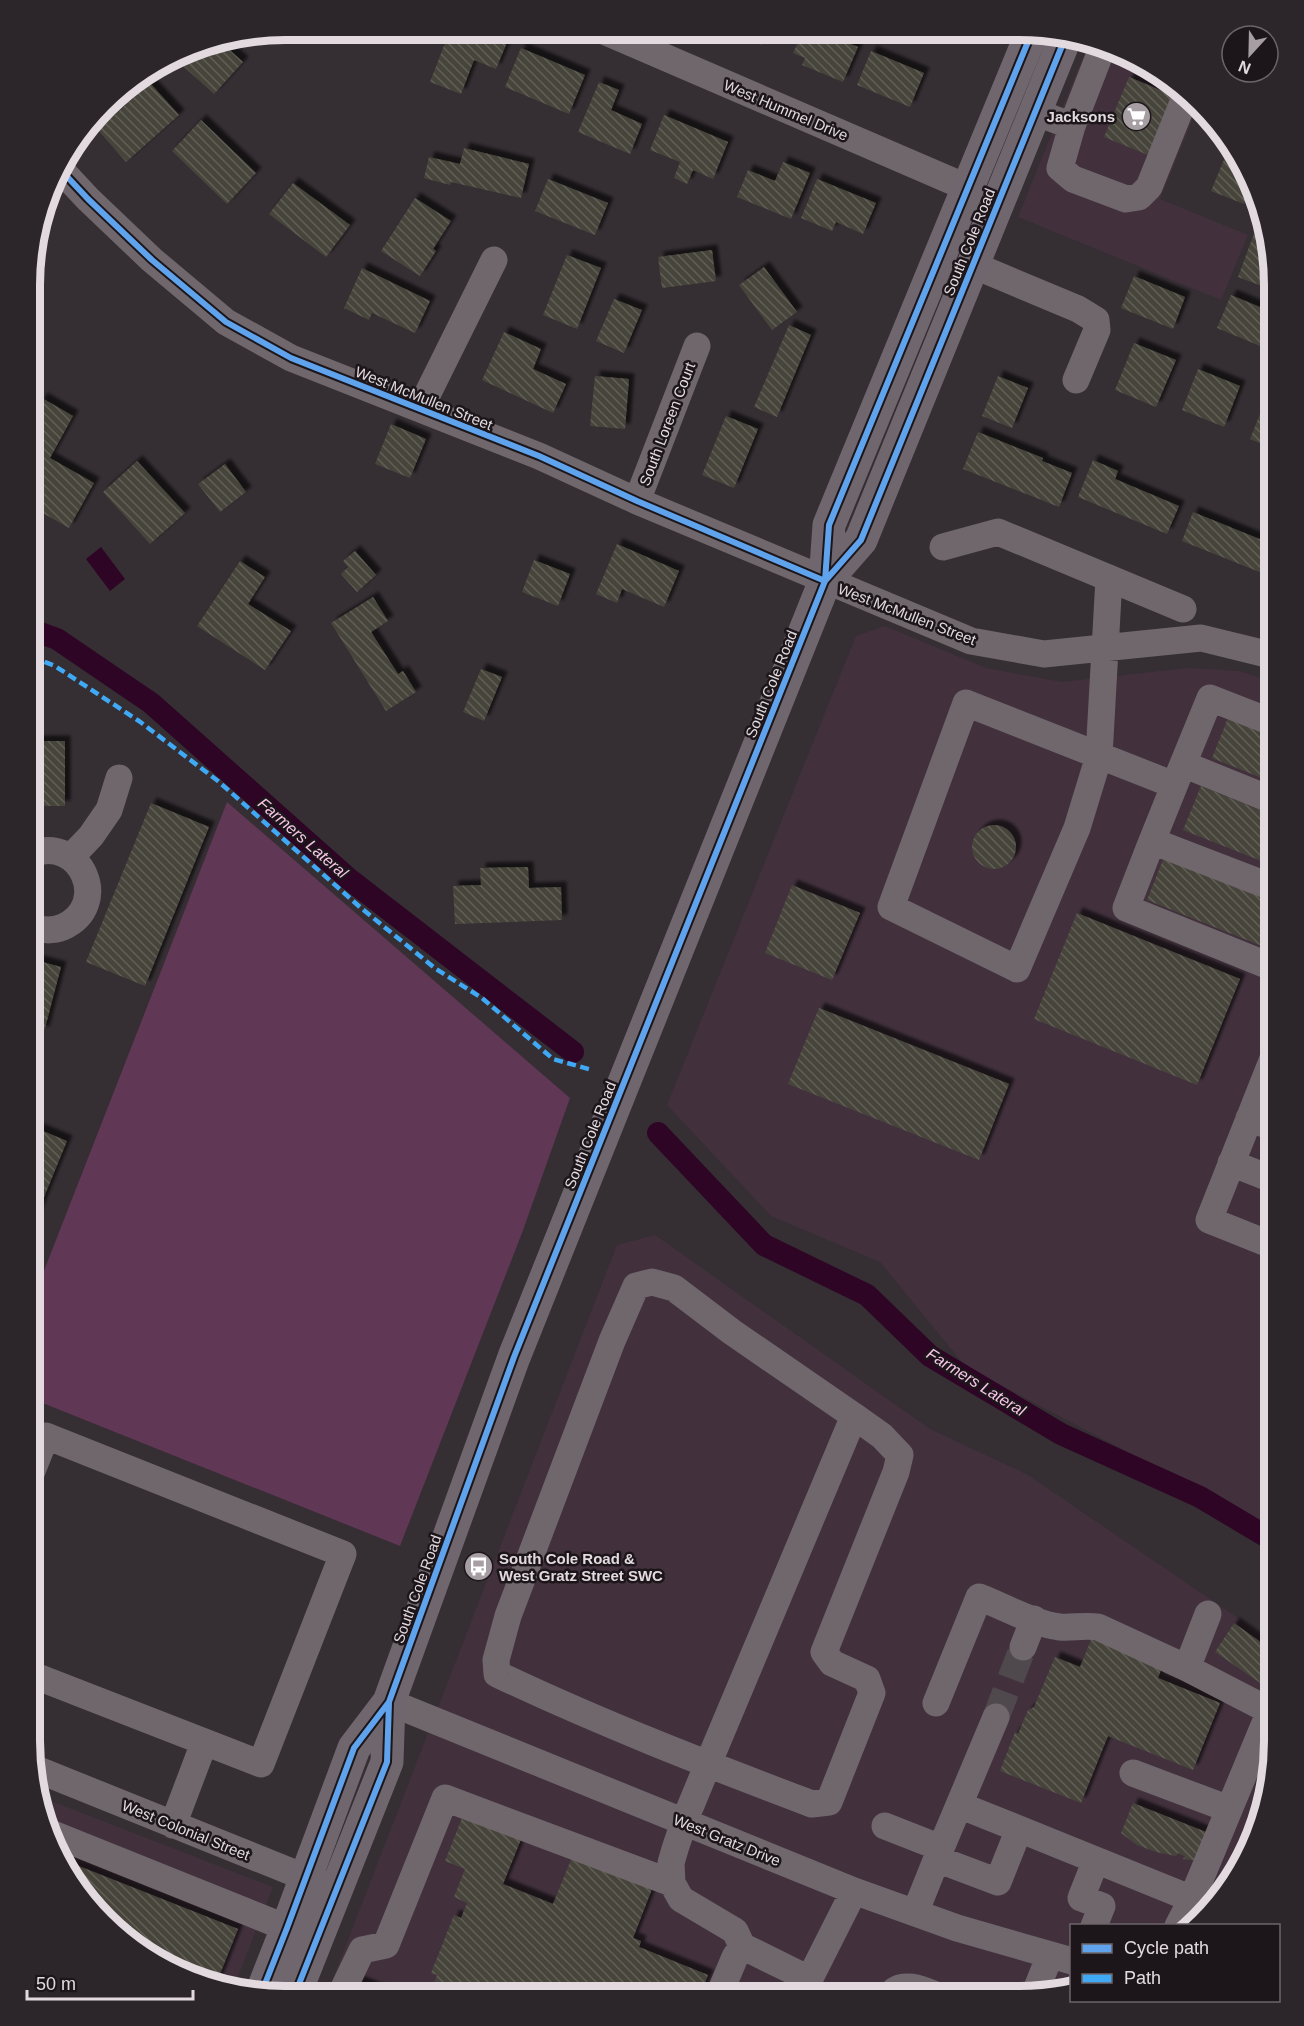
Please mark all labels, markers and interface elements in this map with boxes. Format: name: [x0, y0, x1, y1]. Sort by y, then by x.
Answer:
north arrow: [1220, 24, 1280, 84]
text: N: [1236, 57, 1253, 77]
street label: West Hummel Drive: [721, 76, 851, 144]
supermarket icon: Jacksons: [1120, 100, 1152, 132]
place label: Jacksons: [1047, 108, 1115, 125]
street label: South Cole Road: [940, 186, 998, 298]
street label: South Loreen Court: [636, 359, 699, 488]
street label: West McMullen Street: [353, 363, 496, 434]
street label: West McMullen Street: [836, 580, 979, 648]
street label: South Cole Road: [742, 628, 800, 740]
water label: Farmers Lateral: [255, 795, 352, 882]
street label: South Cole Road: [561, 1079, 619, 1191]
water label: Farmers Lateral: [924, 1345, 1029, 1419]
street label: South Cole Road: [389, 1532, 445, 1646]
place label: South Cole Road & West Gratz Street SWC: [499, 1550, 663, 1584]
bus stop icon: South Cole Road & West Gratz Street SWC: [462, 1551, 494, 1583]
street label: West Colonial Street: [120, 1797, 253, 1864]
street label: West Gratz Drive: [671, 1811, 783, 1869]
legend: [1070, 1924, 1280, 2002]
text: Cycle path: [1124, 1938, 1209, 1958]
scale bar: [27, 1963, 194, 2001]
text: Path: [1124, 1968, 1161, 1988]
text: 50 m: [36, 1974, 76, 1994]

